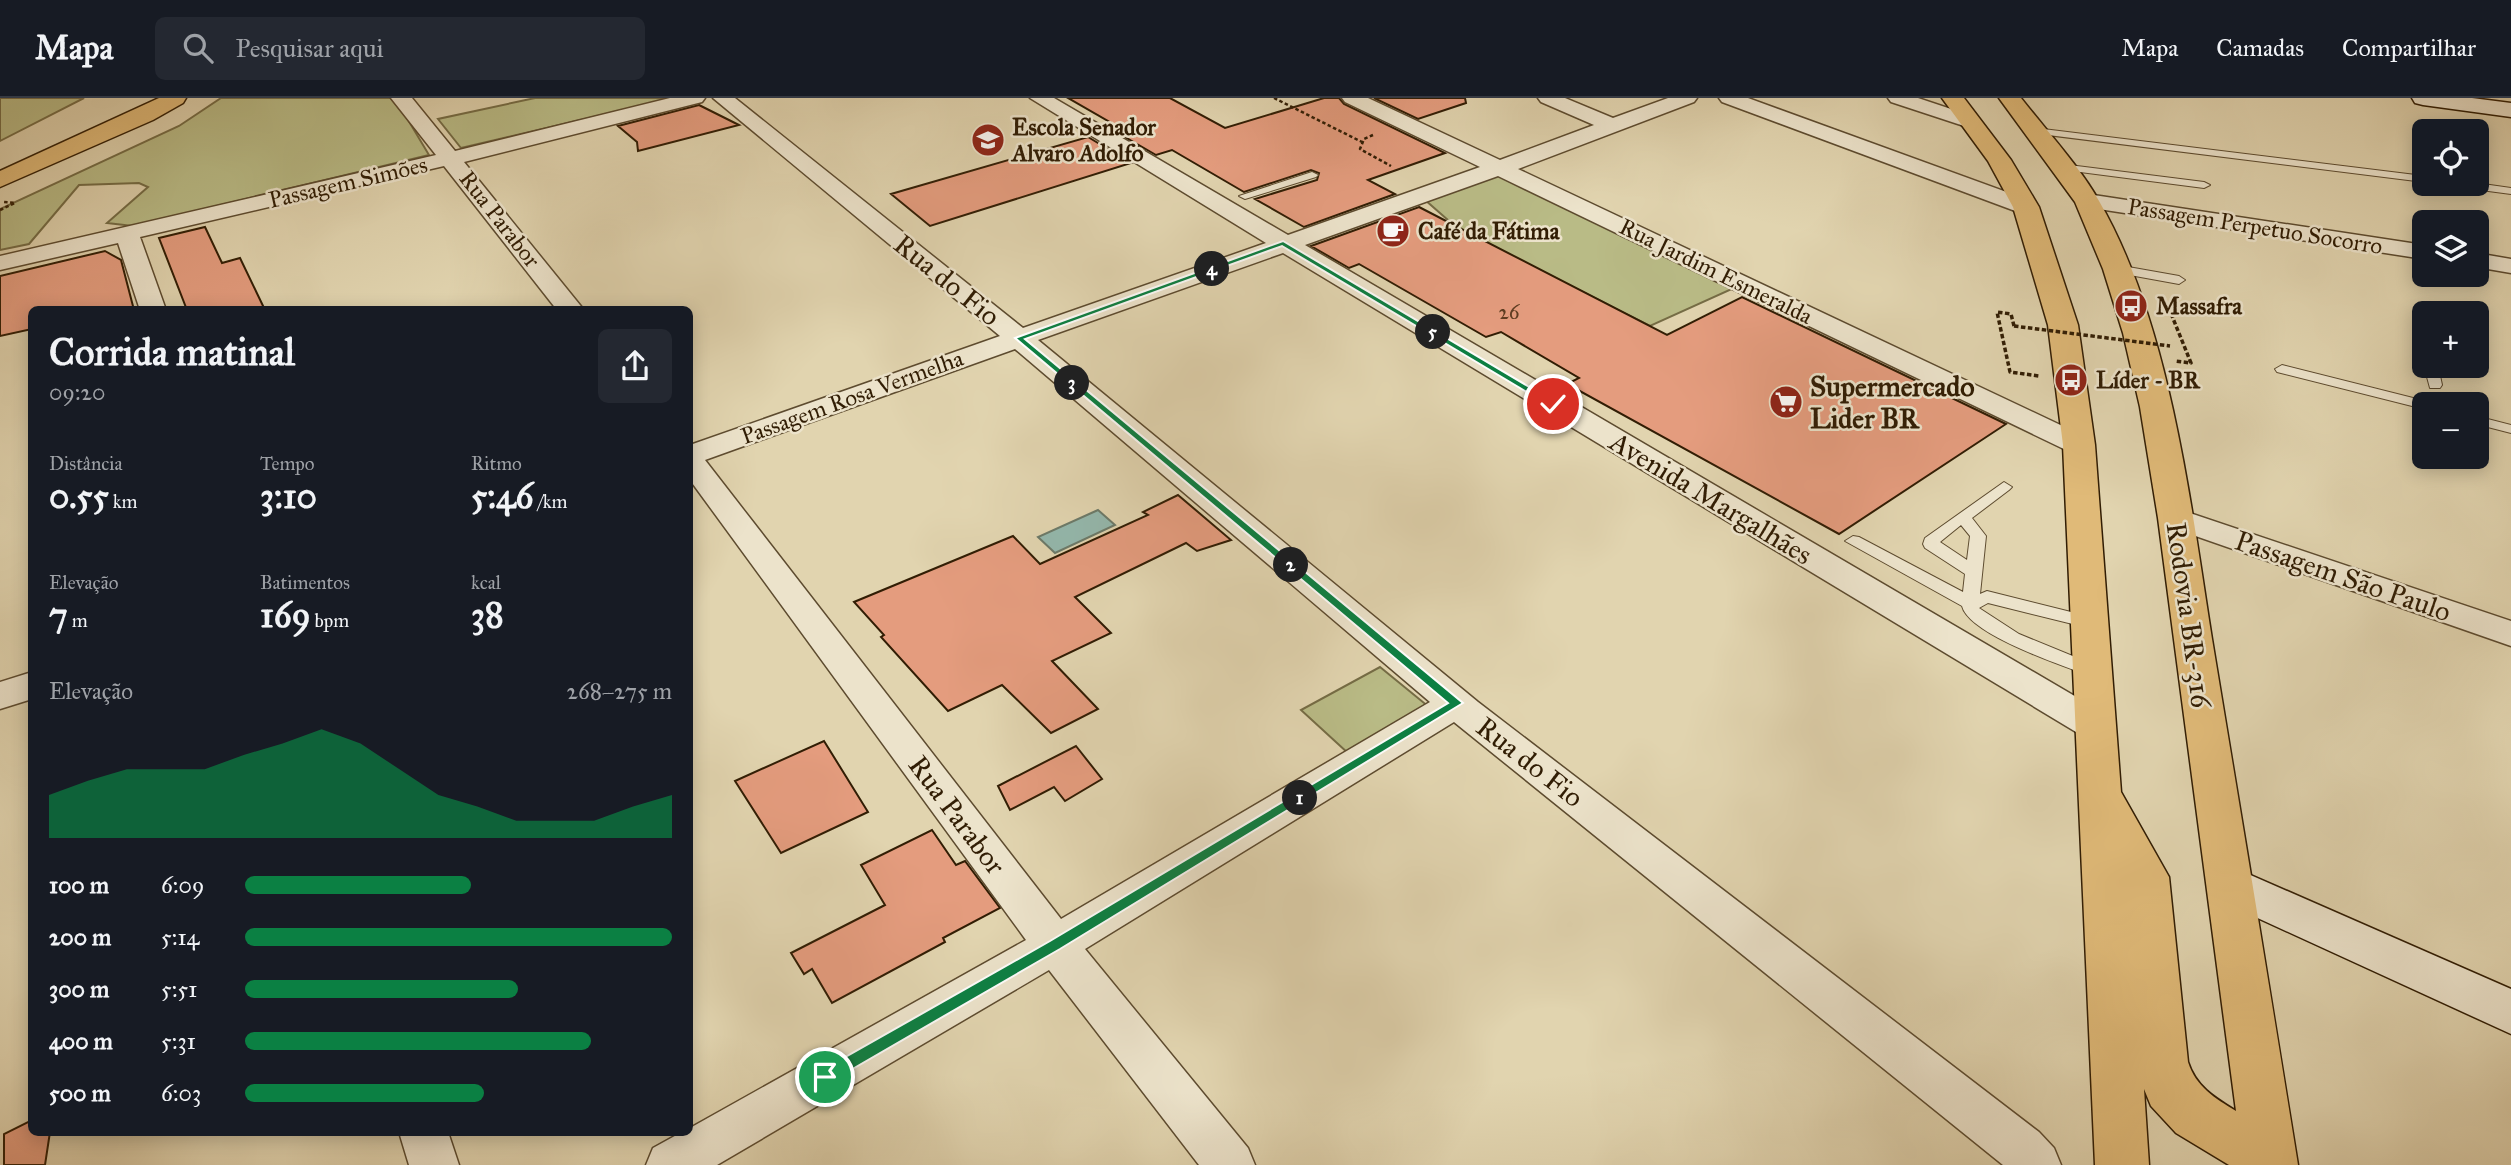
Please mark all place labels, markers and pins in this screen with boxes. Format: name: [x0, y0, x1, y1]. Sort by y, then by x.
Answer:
place label: Escola Senador Alvaro Adolfo: [1010, 113, 1156, 167]
school or university icon: Escola Senador Alvaro Adolfo: [969, 121, 1007, 159]
cafe icon: Café da Fátima: [1374, 212, 1412, 250]
place label: Café da Fátima: [1418, 217, 1561, 245]
pin: 4: [1194, 252, 1230, 286]
bus stop icon: Massafra: [2112, 287, 2150, 325]
place label: Massafra: [2156, 292, 2243, 320]
pin: 5: [1416, 314, 1450, 350]
bus stop icon: Líder - BR: [2052, 361, 2090, 399]
pin: 3: [1054, 366, 1090, 400]
place label: Líder - BR: [2096, 366, 2201, 394]
place label: Supermercado Lider BR: [1810, 369, 1975, 436]
pin: [1523, 374, 1583, 434]
supermarket icon: Supermercado Lider BR: [1767, 383, 1805, 421]
pin: 2: [1274, 547, 1308, 582]
pin: 1: [1282, 780, 1318, 816]
pin: [795, 1047, 855, 1107]

